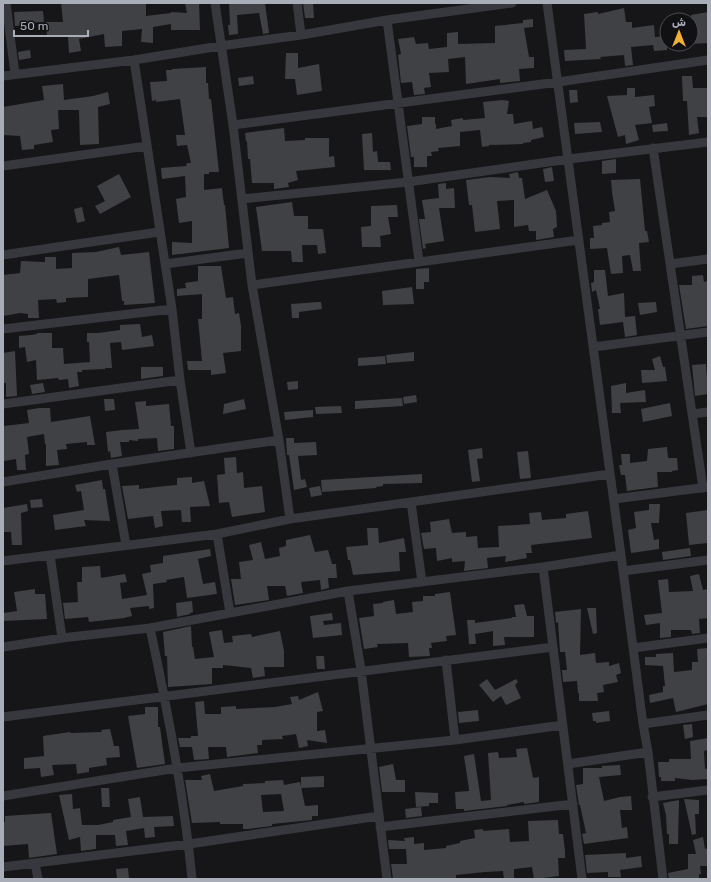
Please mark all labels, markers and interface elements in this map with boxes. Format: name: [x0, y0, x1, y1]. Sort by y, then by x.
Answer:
scale bar: [14, 12, 88, 38]
north arrow: [659, 12, 699, 52]
text: ش: [672, 16, 686, 29]
text: 50 m: [20, 19, 48, 33]

